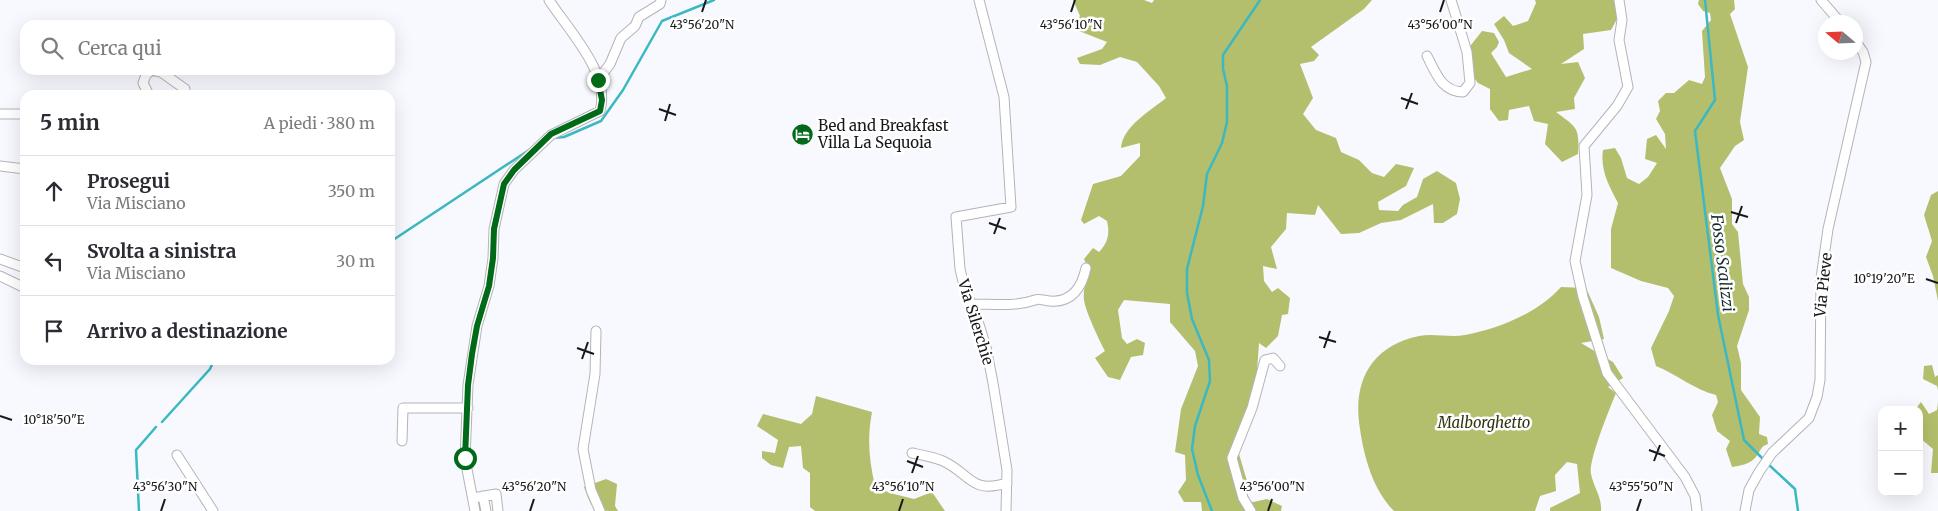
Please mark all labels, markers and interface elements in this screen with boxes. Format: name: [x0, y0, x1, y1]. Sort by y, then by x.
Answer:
north arrow: [1818, 15, 1863, 60]
text: 43°56'20"N: [670, 17, 735, 32]
text: 43°56'10"N: [1040, 17, 1103, 32]
text: 43°56'00"N: [1407, 17, 1473, 32]
search box: [20, 20, 395, 75]
icon: search: [38, 34, 66, 62]
text: Cerca qui: [78, 36, 162, 60]
route end: [587, 69, 610, 92]
text: 5 min: [40, 109, 100, 136]
text: A piedi · 380 m: [264, 113, 375, 133]
place label: Bed and Breakfast Villa La Sequoia: [817, 116, 949, 152]
hotel icon: Bed and Breakfast Villa La Sequoia: [790, 122, 814, 146]
text: Prosegui: [87, 169, 170, 193]
icon: ahead: [40, 177, 68, 205]
text: 350 m: [328, 181, 375, 201]
text: Via Misciano: [87, 193, 186, 213]
water label: Fosso Scalizzi: [1707, 212, 1739, 313]
text: Svolta a sinistra: [87, 239, 236, 263]
icon: left: [40, 247, 68, 275]
text: 30 m: [336, 251, 375, 271]
street label: Via Pieve: [1810, 252, 1836, 319]
text: Via Misciano: [87, 263, 186, 283]
text: 10°19'20"E: [1853, 271, 1915, 286]
street label: Via Silerchie: [954, 276, 998, 367]
icon: arrive: [40, 317, 68, 345]
text: Arrivo a destinazione: [87, 319, 287, 343]
map controls: [1878, 406, 1923, 496]
button: +: [1878, 406, 1923, 451]
text: 10°18'50"E: [24, 412, 85, 427]
park label: Malborghetto: [1437, 413, 1530, 432]
route start: [454, 447, 477, 470]
button: −: [1878, 451, 1923, 496]
text: 43°56'30"N: [133, 479, 198, 494]
text: 43°56'20"N: [502, 479, 567, 494]
text: 43°56'10"N: [872, 479, 935, 494]
text: 43°56'00"N: [1239, 479, 1305, 494]
text: 43°55'50"N: [1609, 479, 1674, 494]

